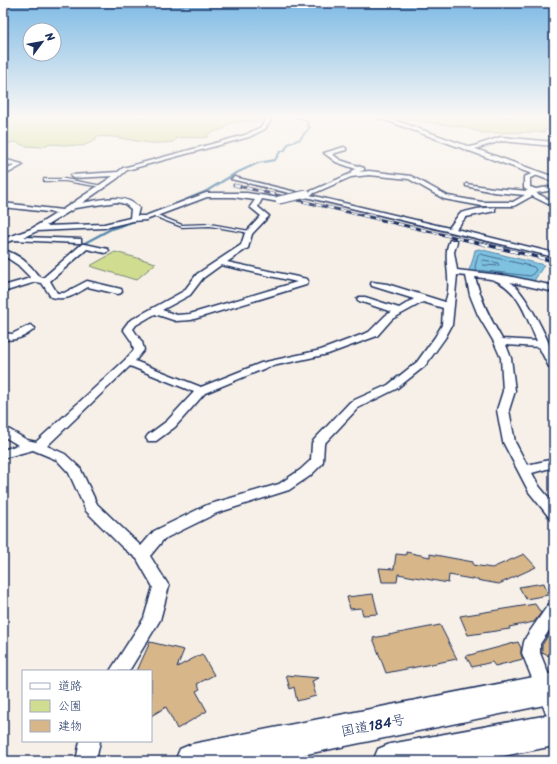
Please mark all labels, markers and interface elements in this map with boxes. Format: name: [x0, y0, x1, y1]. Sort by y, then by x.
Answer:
north arrow: [22, 22, 62, 62]
text: N: [39, 28, 60, 46]
legend: [22, 670, 152, 742]
text: 道路: [58, 675, 82, 697]
text: 公園: [58, 695, 82, 717]
street label: 国道184号: [339, 707, 407, 744]
text: 建物: [58, 715, 82, 737]

